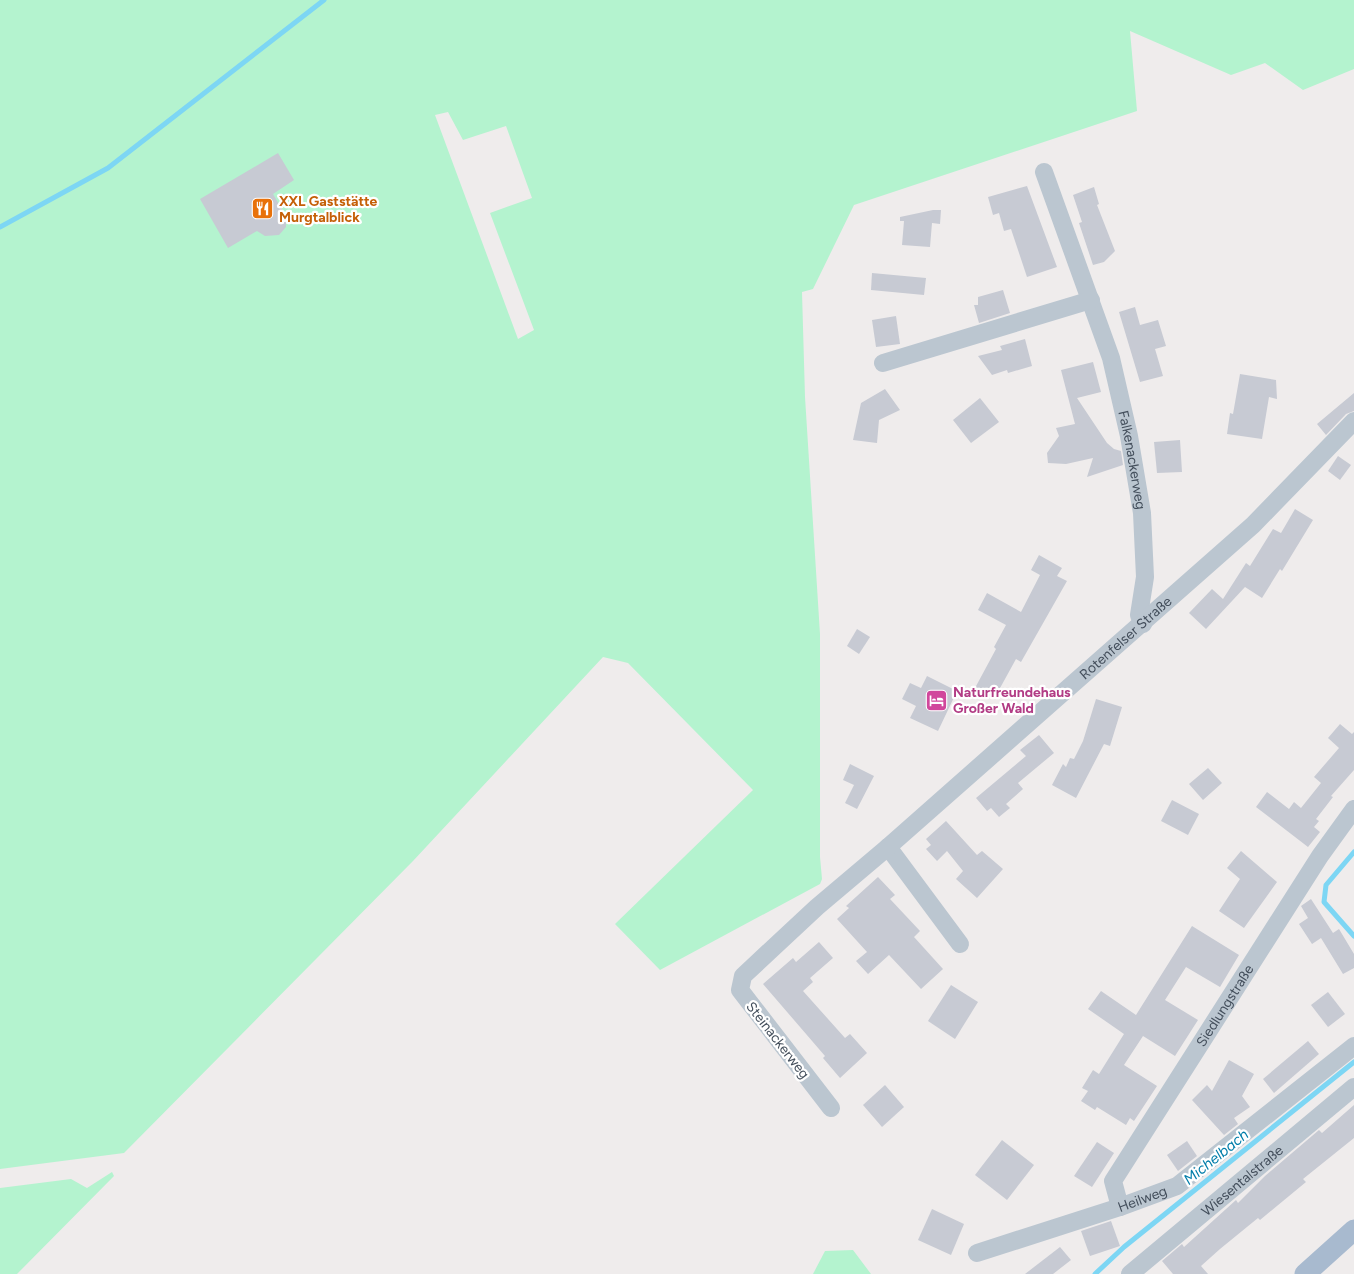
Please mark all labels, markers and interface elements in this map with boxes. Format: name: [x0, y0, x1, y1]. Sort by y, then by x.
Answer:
place label: XXL Gaststätte Murgtalblick: [279, 193, 378, 226]
restaurant icon: XXL Gaststätte Murgtalblick: [251, 197, 275, 221]
street label: Falkenackerweg: [1114, 409, 1149, 511]
street label: Rotenfelser Straße: [1076, 593, 1176, 683]
place label: Naturfreundehaus Großer Wald: [953, 684, 1071, 717]
hotel icon: Naturfreundehaus Großer Wald: [925, 688, 949, 712]
street label: Siedlungstraße: [1193, 961, 1258, 1050]
street label: Steinackerweg: [742, 998, 813, 1082]
water label: Michelbach: [1180, 1125, 1252, 1189]
street label: Wiesentalstraße: [1198, 1142, 1287, 1220]
street label: Heilweg: [1116, 1182, 1169, 1216]

